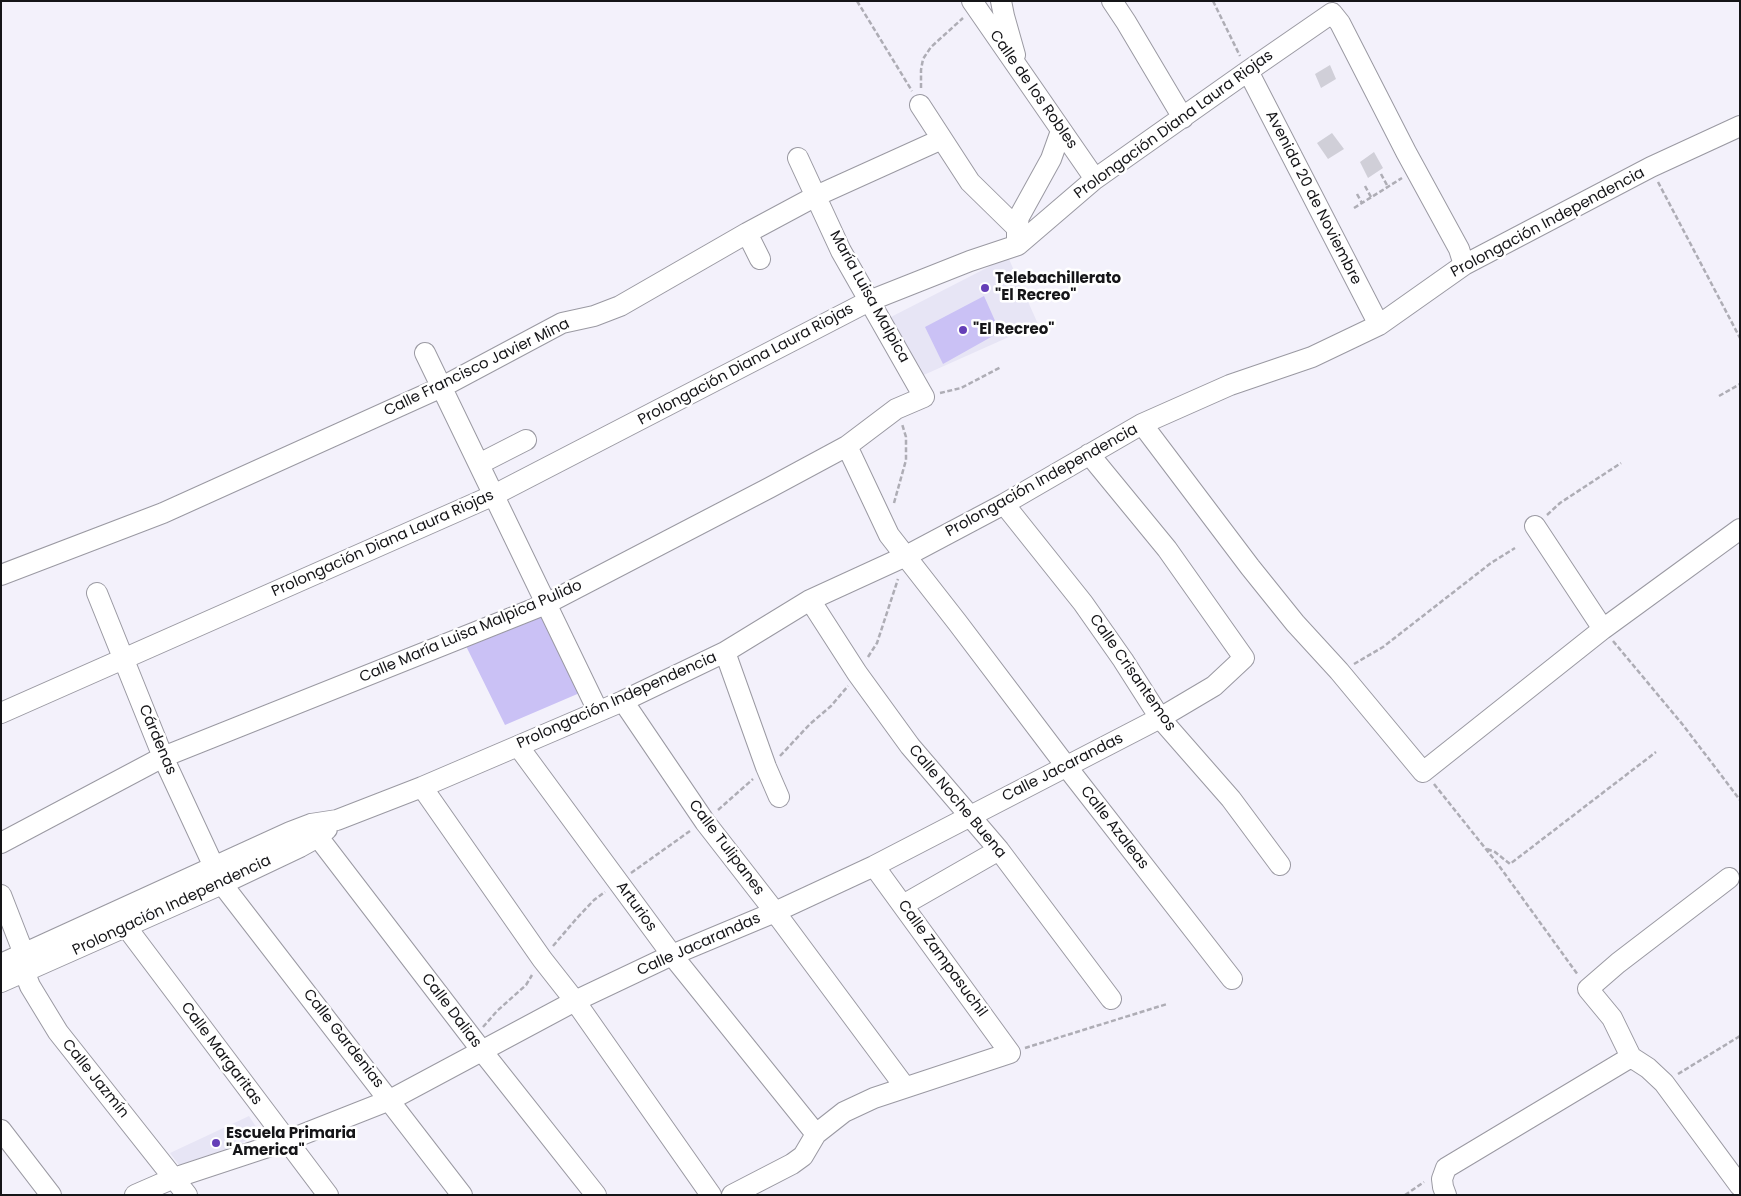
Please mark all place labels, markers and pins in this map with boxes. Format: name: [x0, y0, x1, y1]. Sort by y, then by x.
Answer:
place label: Telebachillerato "El Recreo": [995, 270, 1121, 305]
marker: Telebachillerato "El Recreo": [979, 282, 991, 294]
place label: "El Recreo": [973, 321, 1054, 339]
marker: "El Recreo": [957, 324, 969, 336]
place label: Escuela Primaria "America": [226, 1125, 356, 1160]
marker: Escuela Primaria "America": [210, 1137, 222, 1149]

